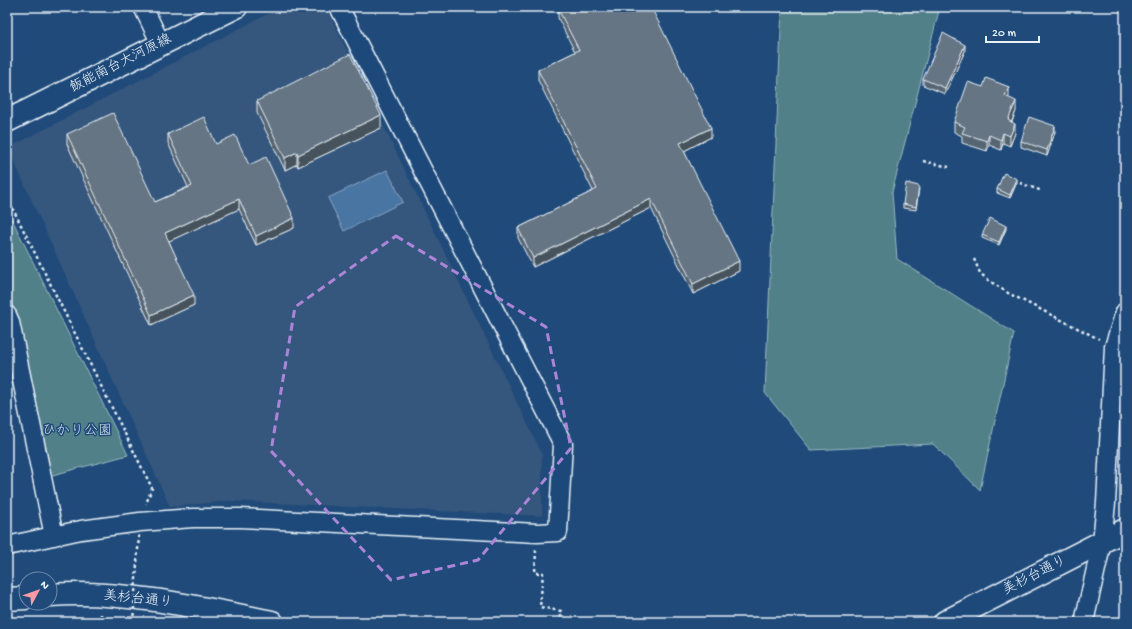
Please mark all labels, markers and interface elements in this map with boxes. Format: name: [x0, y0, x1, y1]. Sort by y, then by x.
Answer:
scale bar: [986, 18, 1039, 44]
text: 20 m: [992, 27, 1017, 41]
street label: 飯能南台大河原線: [67, 30, 175, 97]
park label: ひかり公園: [42, 423, 112, 440]
street label: 美杉台通り: [1000, 553, 1070, 599]
north arrow: [18, 571, 58, 611]
text: N: [37, 579, 51, 592]
street label: 美杉台通り: [102, 588, 174, 612]

